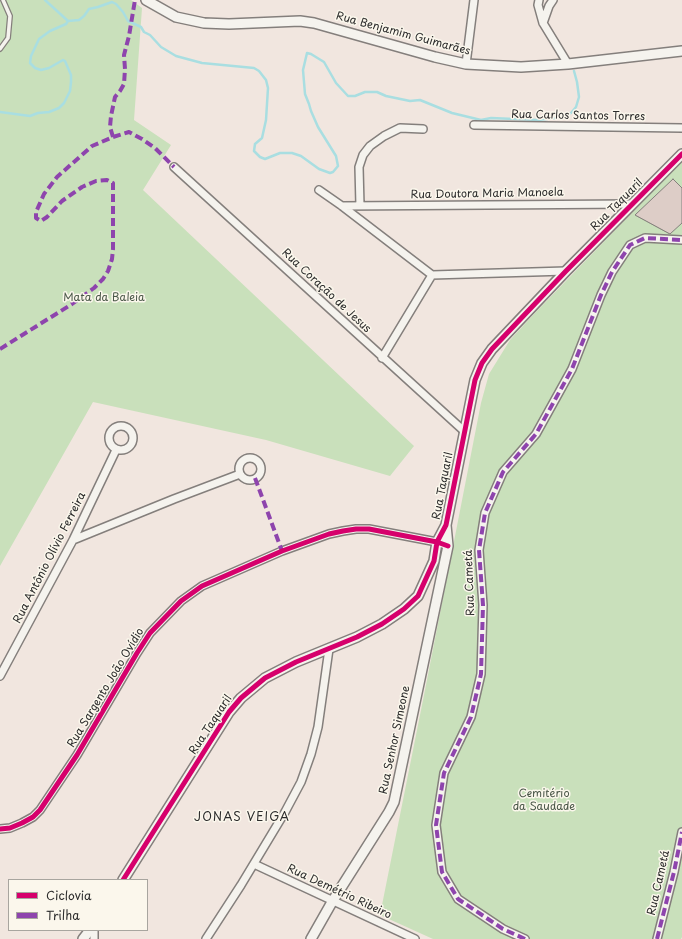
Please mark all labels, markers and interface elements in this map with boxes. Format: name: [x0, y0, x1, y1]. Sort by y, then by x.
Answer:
street label: Rua Benjamim Guimarães: [334, 10, 472, 58]
street label: Rua Carlos Santos Torres: [511, 108, 645, 124]
street label: Rua Taquaril: [588, 176, 646, 234]
street label: Rua Doutora Maria Manoela: [410, 186, 564, 202]
street label: Rua Coração de Jesus: [279, 246, 373, 336]
park label: Mata da Baleia: [63, 291, 145, 305]
street label: Rua Taquaril: [430, 451, 456, 521]
street label: Rua Antônio Olívio Ferreira: [11, 490, 89, 626]
street label: Rua Cametá: [462, 550, 478, 616]
street label: Rua Sargento João Ovídio: [65, 626, 147, 750]
street label: Rua Senhor Simeone: [377, 685, 413, 795]
street label: Rua Taquaril: [187, 693, 235, 757]
park label: Cemitério da Saudade: [513, 787, 575, 813]
district label: JONAS VEIGA: [195, 811, 289, 825]
street label: Rua Cametá: [645, 849, 673, 917]
street label: Rua Demétrio Ribeiro: [285, 862, 393, 922]
legend: [8, 879, 148, 931]
text: Ciclovia: [46, 886, 92, 904]
text: Trilha: [46, 906, 80, 924]

